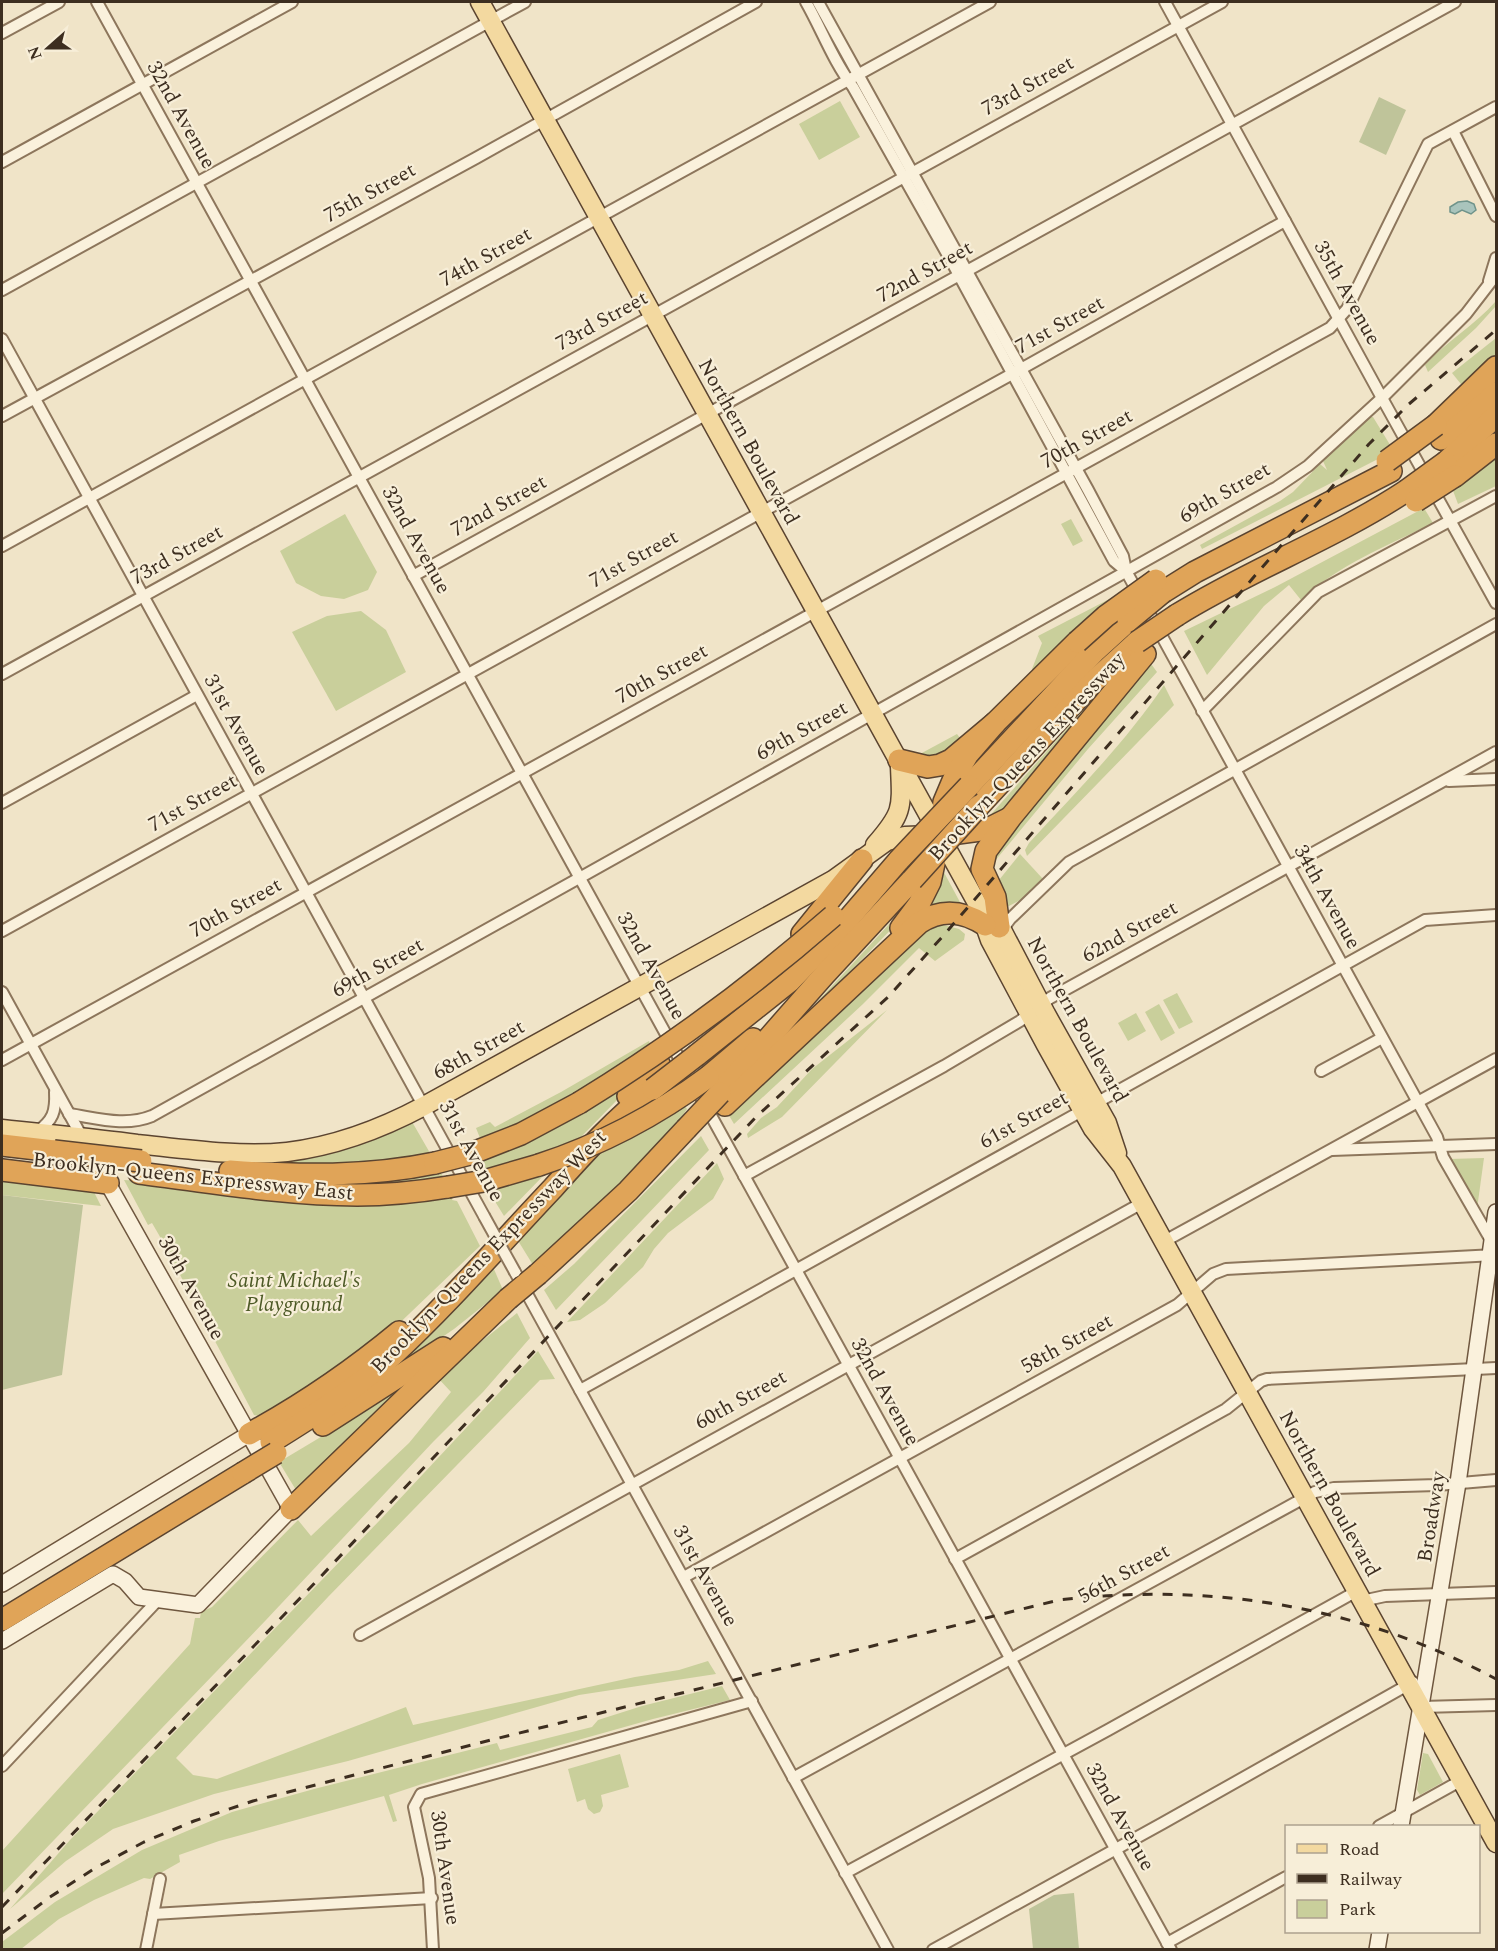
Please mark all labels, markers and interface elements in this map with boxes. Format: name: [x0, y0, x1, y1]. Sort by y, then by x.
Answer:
north arrow: [18, 18, 78, 78]
text: N: [21, 43, 48, 63]
street label: 73rd Street: [976, 47, 1080, 125]
street label: 32nd Avenue: [138, 55, 224, 175]
street label: 75th Street: [318, 155, 422, 231]
street label: 74th Street: [434, 219, 538, 295]
street label: 72nd Street: [871, 232, 979, 312]
street label: 35th Avenue: [1305, 235, 1389, 351]
street label: 73rd Street: [550, 282, 654, 360]
street label: 71st Street: [1010, 287, 1110, 363]
street label: Northern Boulevard: [689, 353, 807, 531]
street label: 70th Street: [1035, 401, 1139, 477]
street label: 69th Street: [1173, 454, 1277, 532]
street label: 72nd Street: [445, 466, 553, 546]
street label: 32nd Avenue: [373, 480, 459, 600]
street label: 73rd Street: [125, 516, 229, 594]
street label: 71st Street: [584, 521, 684, 597]
street label: 70th Street: [610, 636, 714, 712]
street label: Brooklyn-Queens Expressway: [921, 644, 1134, 869]
street label: 31st Avenue: [195, 668, 277, 782]
street label: 69th Street: [750, 693, 854, 769]
street label: 71st Street: [143, 765, 243, 841]
street label: 34th Avenue: [1285, 839, 1369, 955]
street label: 70th Street: [184, 870, 288, 946]
street label: 62nd Street: [1076, 892, 1184, 972]
street label: 32nd Avenue: [608, 906, 694, 1026]
street label: 69th Street: [326, 930, 430, 1006]
street label: Northern Boulevard: [1018, 931, 1136, 1109]
street label: 68th Street: [427, 1012, 531, 1088]
street label: 61st Street: [974, 1082, 1074, 1158]
street label: 31st Avenue: [430, 1094, 512, 1208]
street label: Brooklyn-Queens Expressway West: [363, 1123, 615, 1381]
street label: Brooklyn-Queens Expressway East: [31, 1144, 355, 1210]
street label: 30th Avenue: [149, 1230, 233, 1346]
park label: Saint Michael's Playground: [228, 1265, 361, 1321]
street label: 58th Street: [1015, 1306, 1119, 1382]
street label: 32nd Avenue: [842, 1332, 928, 1452]
street label: 60th Street: [689, 1362, 793, 1438]
street label: Northern Boulevard: [1270, 1405, 1388, 1583]
street label: Broadway: [1409, 1468, 1455, 1565]
street label: 31st Avenue: [664, 1519, 746, 1633]
street label: 56th Street: [1072, 1536, 1176, 1612]
street label: 32nd Avenue: [1077, 1757, 1163, 1877]
street label: 30th Avenue: [421, 1809, 469, 1927]
legend: [1285, 1825, 1480, 1933]
text: Road: [1339, 1836, 1380, 1863]
text: Railway: [1339, 1866, 1403, 1893]
text: Park: [1339, 1896, 1376, 1923]

